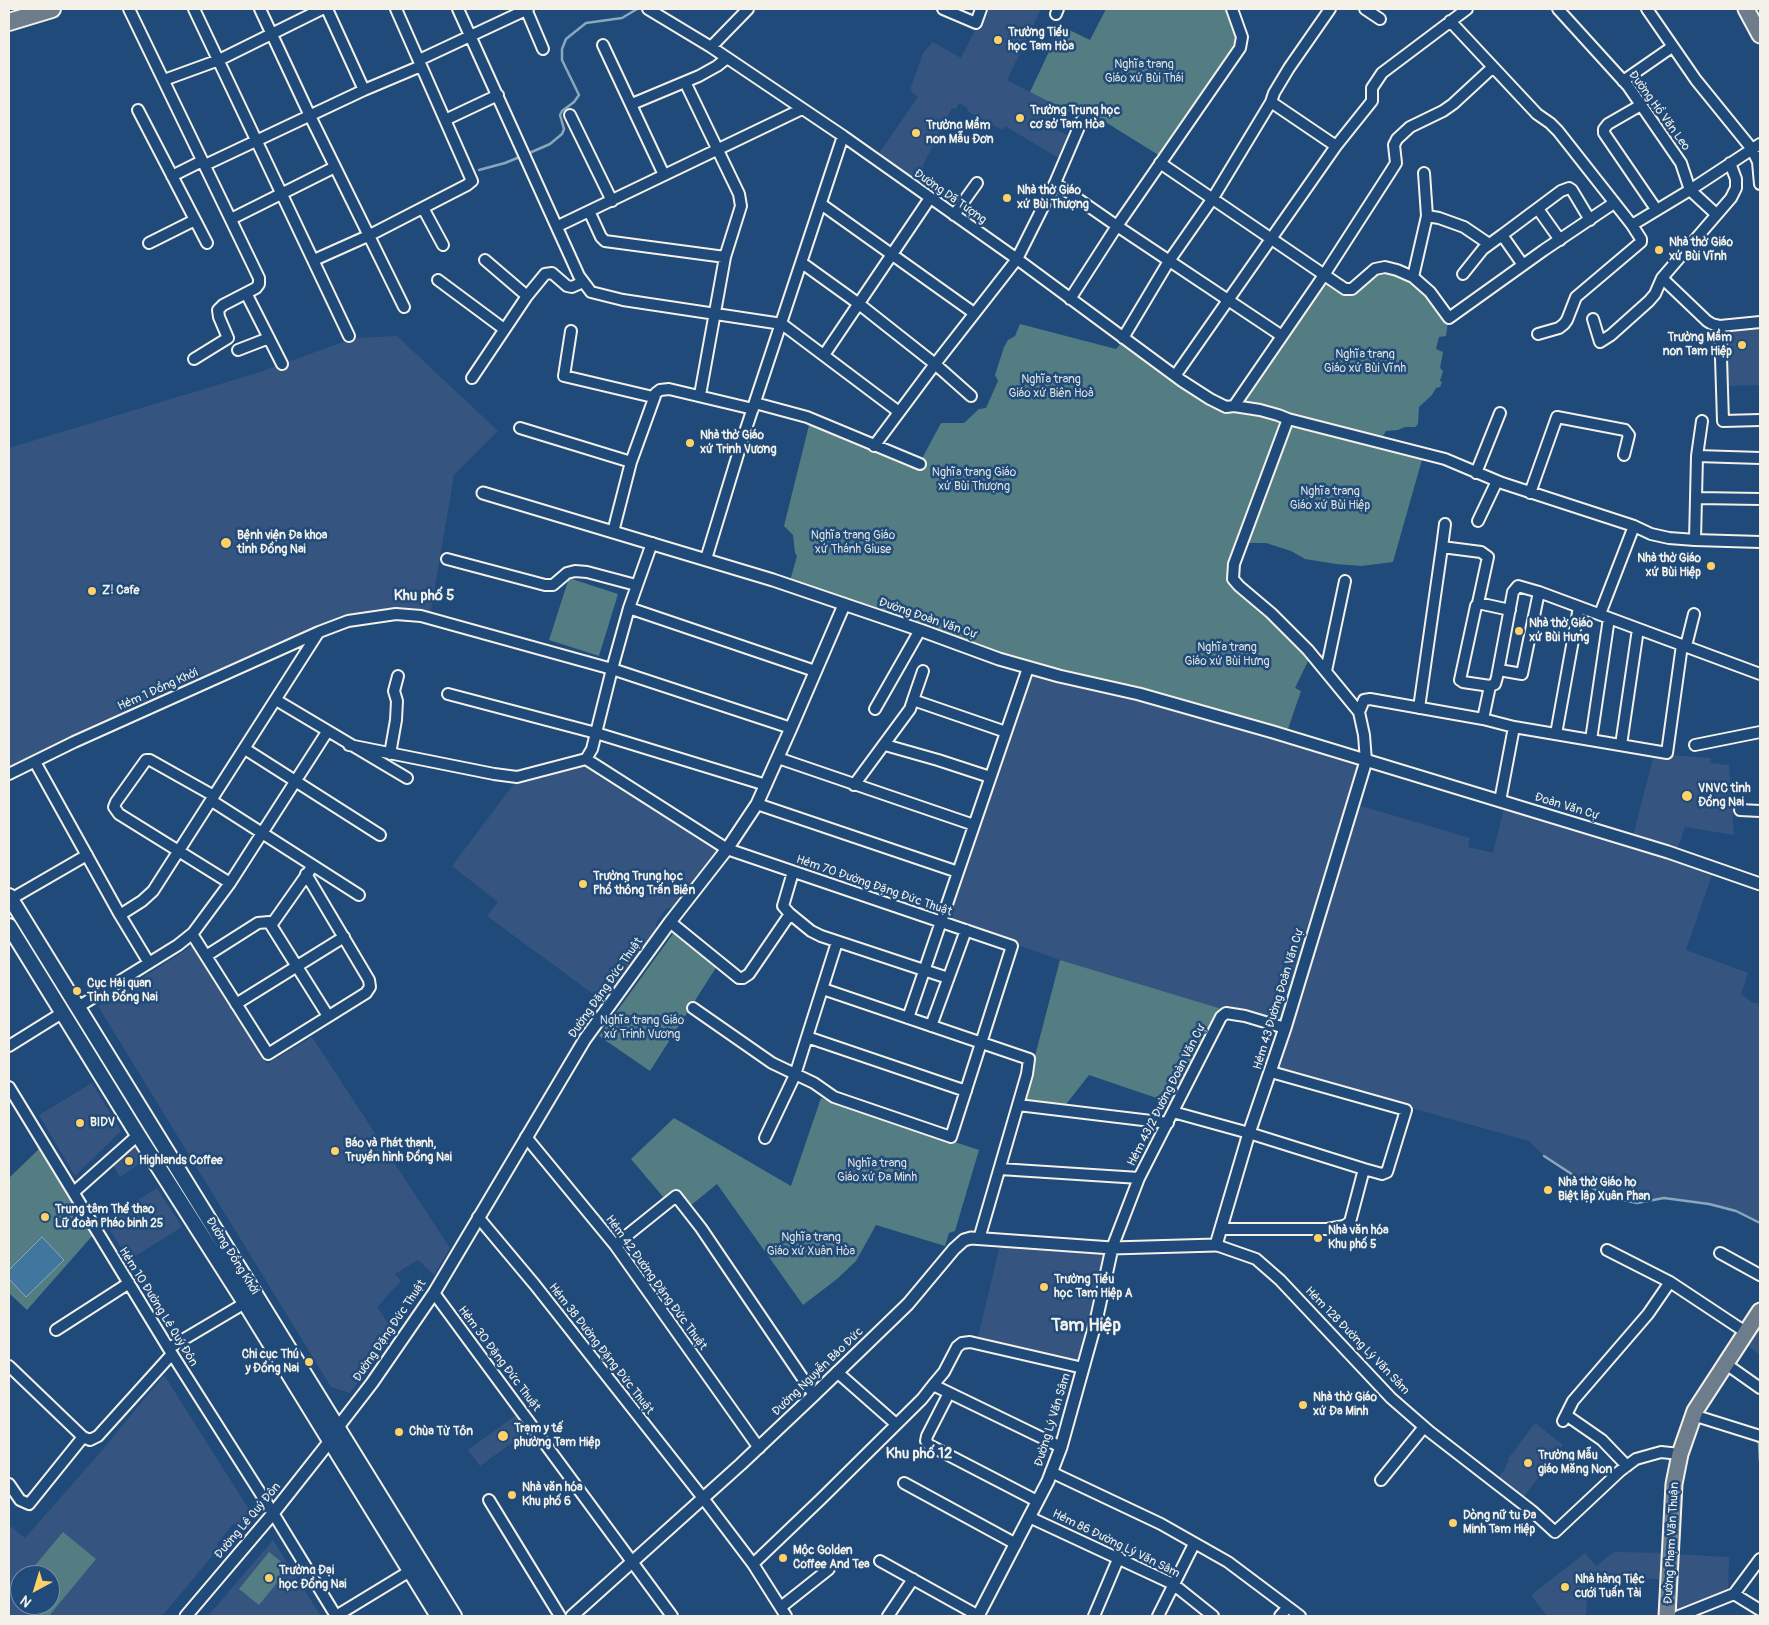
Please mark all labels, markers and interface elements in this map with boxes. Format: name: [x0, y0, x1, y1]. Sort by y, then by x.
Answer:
place label: Trường Tiểu học Tam Hòa: [1008, 26, 1074, 54]
marker: Trường Tiểu học Tam Hòa: [992, 34, 1004, 46]
park label: Nghĩa trang Giáo xứ Bùi Thái: [1105, 58, 1183, 86]
street label: Đường Hồ Văn Leo: [1625, 68, 1693, 154]
place label: Trường Trung học cơ sở Tam Hòa: [1030, 104, 1120, 132]
marker: Trường Trung học cơ sở Tam Hòa: [1014, 112, 1026, 124]
place label: Trường Mầm non Mẫu Đơn: [926, 119, 994, 147]
marker: Trường Mầm non Mẫu Đơn: [910, 127, 922, 139]
street label: Đường Dã Tượng: [911, 167, 989, 227]
place label: Nhà thờ Giáo xứ Bùi Thượng: [1017, 184, 1089, 212]
marker: Nhà thờ Giáo xứ Bùi Thượng: [1001, 192, 1013, 204]
place label: Nhà thờ Giáo xứ Bùi Vĩnh: [1669, 236, 1733, 264]
marker: Nhà thờ Giáo xứ Bùi Vĩnh: [1653, 244, 1665, 256]
place label: Trường Mầm non Tam Hiệp: [1663, 331, 1732, 359]
marker: Trường Mầm non Tam Hiệp: [1736, 339, 1748, 351]
park label: Nghĩa trang Giáo xứ Bùi Vĩnh: [1324, 348, 1406, 376]
park label: Nghĩa trang Giáo xứ Biên Hoà: [1009, 373, 1093, 401]
place label: Nhà thờ Giáo xứ Trinh Vương: [700, 429, 776, 457]
marker: Nhà thờ Giáo xứ Trinh Vương: [684, 437, 696, 449]
park label: Nghĩa trang Giáo xứ Bùi Thượng: [932, 466, 1016, 494]
park label: Nghĩa trang Giáo xứ Bùi Hiệp: [1290, 485, 1370, 513]
place label: Bệnh viện Đa khoa tỉnh Đồng Nai: [237, 529, 327, 557]
park label: Nghĩa trang Giáo xứ Thánh Giuse: [811, 529, 895, 557]
marker: Bệnh viện Đa khoa tỉnh Đồng Nai: [219, 536, 233, 550]
place label: Nhà thờ Giáo xứ Bùi Hiệp: [1637, 552, 1701, 580]
marker: Nhà thờ Giáo xứ Bùi Hiệp: [1705, 560, 1717, 572]
place label: Z! Cafe: [102, 584, 139, 598]
marker: Z! Cafe: [86, 585, 98, 597]
district label: Khu phố 5: [394, 587, 454, 605]
street label: Đường Đoàn Văn Cự: [877, 595, 979, 643]
place label: Nhà thờ Giáo xứ Bùi Hưng: [1529, 617, 1593, 645]
marker: Nhà thờ Giáo xứ Bùi Hưng: [1513, 625, 1525, 637]
park label: Nghĩa trang Giáo xứ Bùi Hưng: [1184, 641, 1270, 669]
street label: Hẻm 1 Đồng Khởi: [116, 666, 200, 714]
place label: VNVC tỉnh Đồng Nai: [1698, 782, 1751, 810]
marker: VNVC tỉnh Đồng Nai: [1680, 789, 1694, 803]
street label: Đoàn Văn Cự: [1533, 790, 1601, 824]
street label: Hẻm 70 Đường Đặng Đức Thuật: [794, 852, 954, 920]
place label: Trường Trung học Phổ thông Trấn Biên: [593, 870, 695, 898]
marker: Trường Trung học Phổ thông Trấn Biên: [577, 878, 589, 890]
street label: Hẻm 43 Đường Đoàn Văn Cự: [1251, 927, 1307, 1071]
street label: Đường Đặng Đức Thuật: [566, 935, 646, 1041]
place label: Cục Hải quan Tỉnh Đồng Nai: [87, 977, 158, 1005]
marker: Cục Hải quan Tỉnh Đồng Nai: [71, 985, 83, 997]
park label: Nghĩa trang Giáo xứ Trinh Vương: [600, 1014, 684, 1042]
street label: Hẻm 43/2 Đường Đoàn Văn Cự: [1125, 1021, 1209, 1169]
place label: BIDV: [90, 1116, 115, 1130]
marker: BIDV: [74, 1117, 86, 1129]
place label: Báo và Phát thanh, Truyền hình Đồng Nai: [345, 1137, 452, 1165]
marker: Báo và Phát thanh, Truyền hình Đồng Nai: [329, 1145, 341, 1157]
place label: Highlands Coffee: [139, 1154, 223, 1168]
marker: Highlands Coffee: [123, 1155, 135, 1167]
park label: Nghĩa trang Giáo xứ Đa Minh: [837, 1157, 917, 1185]
place label: Nhà thờ Giáo họ Biệt lập Xuân Phan: [1558, 1176, 1650, 1204]
marker: Nhà thờ Giáo họ Biệt lập Xuân Phan: [1542, 1184, 1554, 1196]
place label: Trung tâm Thể thao Lữ đoàn Pháo binh 25: [55, 1203, 163, 1231]
marker: Trung tâm Thể thao Lữ đoàn Pháo binh 25: [39, 1211, 51, 1223]
street label: Hẻm 42 Đường Đặng Đức Thuật: [602, 1213, 710, 1353]
street label: Đường Đồng Khởi: [202, 1215, 262, 1297]
place label: Nhà văn hóa Khu phố 5: [1328, 1224, 1389, 1252]
park label: Nghĩa trang Giáo xứ Xuân Hòa: [767, 1231, 855, 1259]
marker: Nhà văn hóa Khu phố 5: [1312, 1232, 1324, 1244]
street label: Hẻm 10 Đường Lê Quý Đôn: [115, 1245, 201, 1369]
place label: Trường Tiểu học Tam Hiệp A: [1054, 1273, 1132, 1301]
street label: Đường Đặng Đức Thuật: [351, 1277, 429, 1385]
street label: Hẻm 38 Đường Đặng Đức Thuật: [545, 1281, 657, 1417]
marker: Trường Tiểu học Tam Hiệp A: [1038, 1281, 1050, 1293]
street label: Hẻm 128 Đường Lý Văn Sâm: [1302, 1284, 1412, 1398]
street label: Hẻm 30 Đặng Đức Thuật: [455, 1304, 543, 1414]
district label: Tam Hiệp: [1051, 1315, 1121, 1337]
street label: Đường Nguyễn Bảo Đức: [769, 1325, 867, 1419]
place label: Chi cục Thú y Đồng Nai: [242, 1348, 299, 1376]
marker: Chi cục Thú y Đồng Nai: [303, 1356, 315, 1368]
street label: Đường Lý Văn Sâm: [1032, 1372, 1074, 1468]
place label: Nhà thờ Giáo xứ Đa Minh: [1313, 1391, 1377, 1419]
marker: Nhà thờ Giáo xứ Đa Minh: [1297, 1399, 1309, 1411]
place label: Trạm y tế phường Tam Hiệp: [514, 1422, 600, 1450]
place label: Chùa Từ Tôn: [409, 1425, 473, 1439]
marker: Chùa Từ Tôn: [393, 1426, 405, 1438]
marker: Trạm y tế phường Tam Hiệp: [496, 1429, 510, 1443]
district label: Khu phố 12: [886, 1445, 952, 1463]
place label: Trường Mẫu giáo Măng Non: [1538, 1449, 1612, 1477]
marker: Trường Mẫu giáo Măng Non: [1522, 1457, 1534, 1469]
street label: Đường Lê Quý Đôn: [212, 1480, 284, 1562]
place label: Nhà văn hóa Khu phố 6: [522, 1481, 583, 1509]
street label: Đường Phạm Văn Thuận: [1662, 1482, 1682, 1604]
marker: Nhà văn hóa Khu phố 6: [506, 1489, 518, 1501]
street label: Hẻm 86 Đường Lý Văn Sâm: [1050, 1507, 1182, 1581]
place label: Dòng nữ tu Đa Minh Tam Hiệp: [1463, 1509, 1536, 1537]
marker: Dòng nữ tu Đa Minh Tam Hiệp: [1447, 1517, 1459, 1529]
place label: Mộc Golden Coffee And Tea: [793, 1544, 870, 1572]
marker: Mộc Golden Coffee And Tea: [777, 1552, 789, 1564]
place label: Trường Đại học Đồng Nai: [279, 1564, 346, 1592]
north arrow: [10, 1565, 60, 1615]
marker: Trường Đại học Đồng Nai: [263, 1572, 275, 1584]
place label: Nhà hàng Tiệc cưới Tuấn Tài: [1575, 1573, 1645, 1601]
marker: Nhà hàng Tiệc cưới Tuấn Tài: [1559, 1581, 1571, 1593]
text: N: [17, 1592, 35, 1611]

